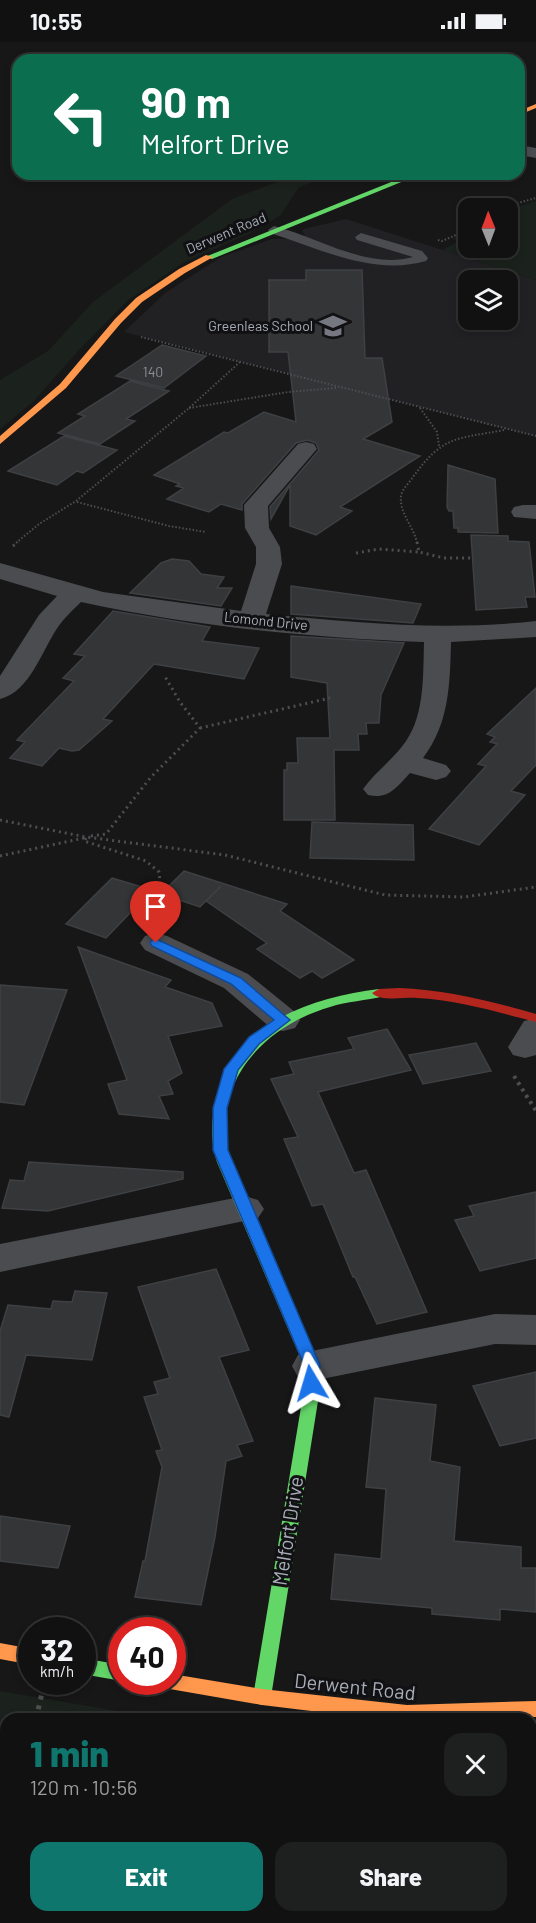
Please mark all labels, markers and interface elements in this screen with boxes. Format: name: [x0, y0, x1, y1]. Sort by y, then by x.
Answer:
text: 10:55: [30, 8, 82, 34]
text: 90 m: [141, 76, 231, 126]
icon: left: [42, 78, 120, 156]
text: Melfort Drive: [141, 127, 290, 159]
north arrow: [458, 198, 518, 258]
map controls: [458, 198, 518, 330]
street label: Derwent Road: [183, 208, 268, 257]
button: layers: [458, 270, 518, 330]
school or university icon: Greenleas School: [318, 311, 348, 341]
place label: Greenleas School: [208, 317, 313, 334]
house number: 140: [143, 363, 163, 380]
street label: Lomond Drive: [224, 608, 309, 633]
pin: [130, 881, 181, 943]
icon: arrive: [139, 890, 172, 923]
position arrow: [279, 1351, 343, 1415]
street label: Melfort Drive: [267, 1475, 307, 1587]
speed limit sign: 40: [108, 1617, 186, 1695]
text: 32: [41, 1631, 74, 1667]
text: km/h: [40, 1662, 74, 1680]
street label: Derwent Road: [293, 1668, 417, 1704]
text: 1 min: [30, 1731, 109, 1774]
button: close: [444, 1733, 507, 1796]
text: 120 m · 10:56: [30, 1775, 137, 1799]
button: Exit: [30, 1842, 263, 1911]
button: Share: [275, 1842, 507, 1911]

